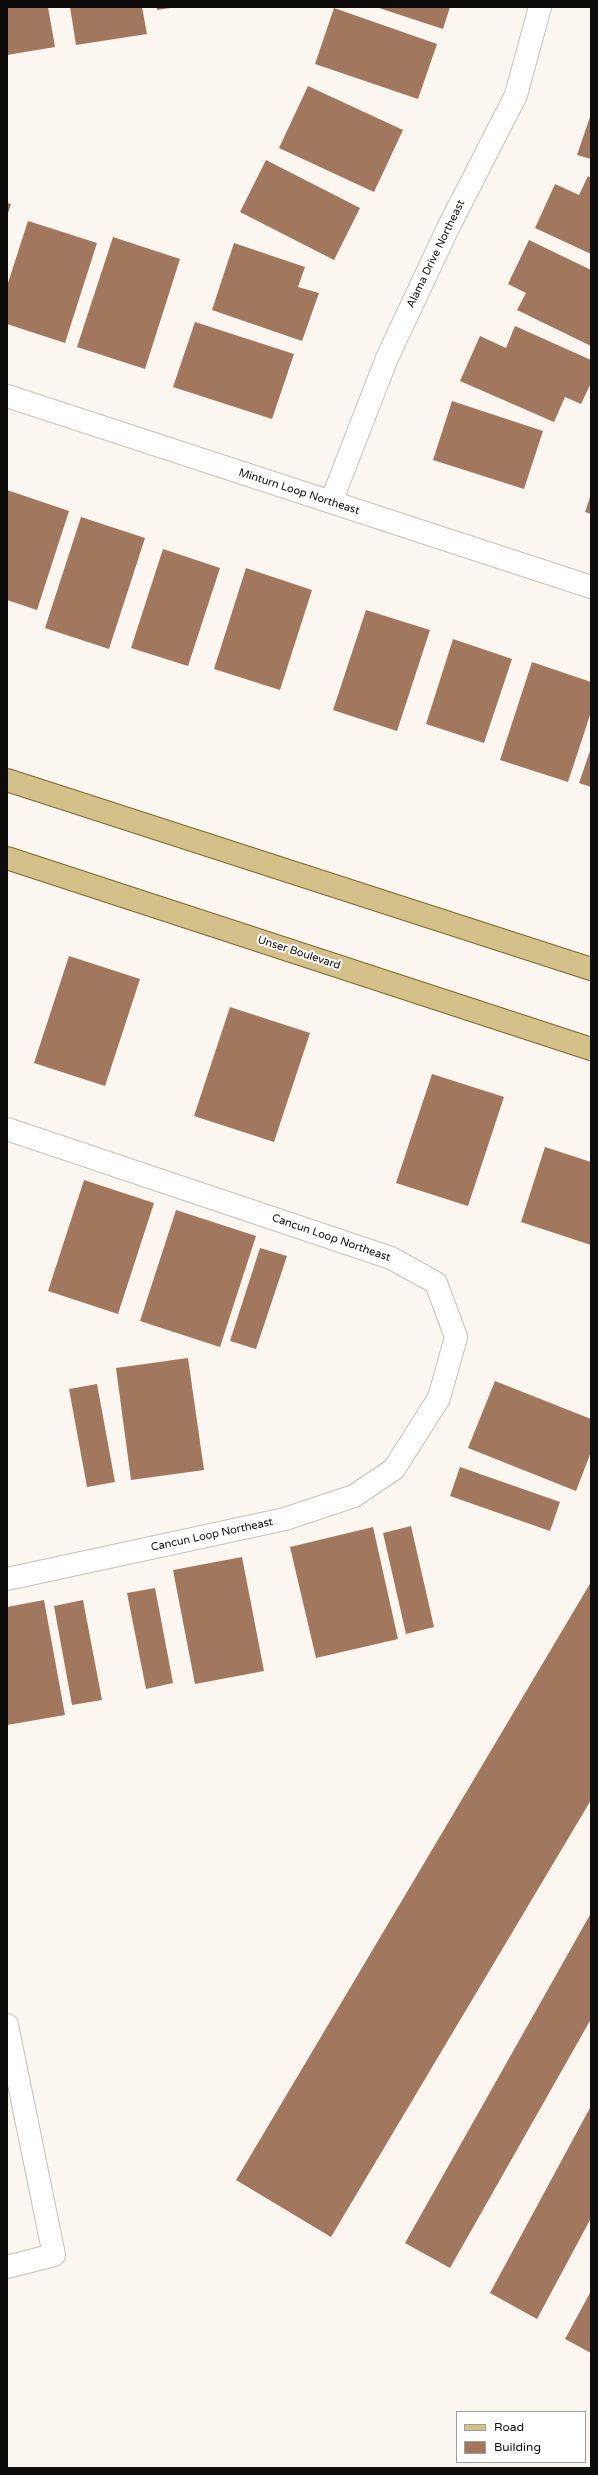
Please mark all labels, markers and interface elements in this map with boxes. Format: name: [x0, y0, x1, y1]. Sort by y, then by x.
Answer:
street label: Alama Drive Northeast: [404, 198, 468, 310]
street label: Minturn Loop Northeast: [237, 466, 361, 518]
street label: Unser Boulevard: [256, 933, 342, 973]
street label: Cancun Loop Northeast: [270, 1211, 392, 1265]
street label: Cancun Loop Northeast: [150, 1516, 274, 1554]
legend: [456, 2411, 586, 2463]
text: Road: [494, 2420, 524, 2434]
text: Building: [494, 2440, 541, 2454]

